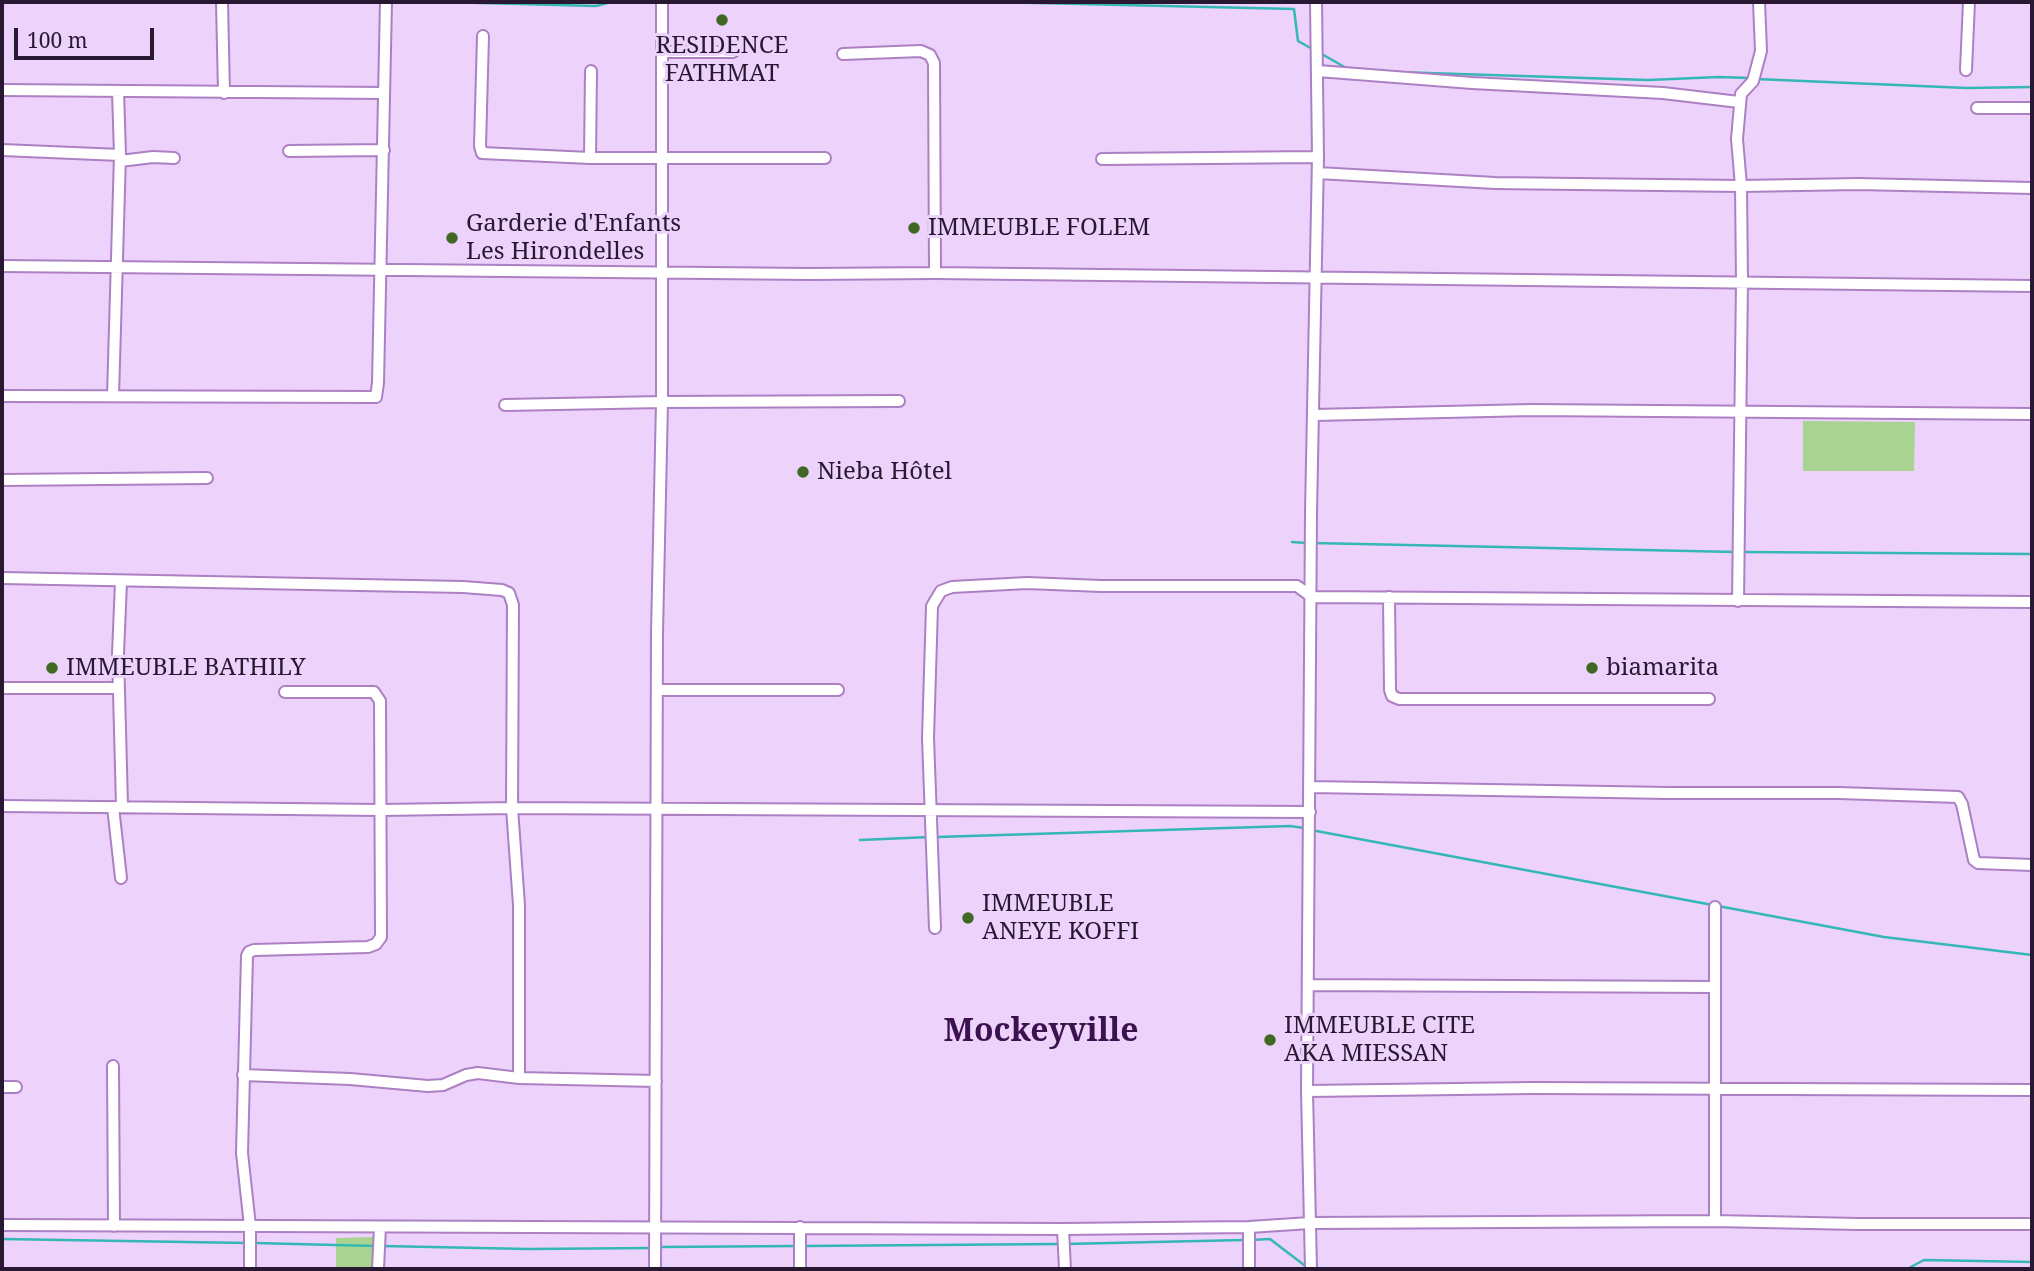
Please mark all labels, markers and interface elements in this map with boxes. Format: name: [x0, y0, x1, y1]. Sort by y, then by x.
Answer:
marker: RESIDENCE FATHMAT: [714, 12, 730, 28]
scale bar: [18, 14, 158, 58]
text: 100 m: [27, 26, 88, 54]
place label: RESIDENCE FATHMAT: [656, 32, 788, 88]
place label: Garderie d'Enfants Les Hirondelles: [466, 210, 681, 266]
place label: IMMEUBLE FOLEM: [928, 214, 1150, 242]
marker: IMMEUBLE FOLEM: [906, 220, 922, 236]
marker: Garderie d'Enfants Les Hirondelles: [444, 230, 460, 246]
place label: Nieba Hôtel: [817, 458, 952, 486]
marker: Nieba Hôtel: [795, 464, 811, 480]
place label: IMMEUBLE BATHILY: [66, 654, 306, 682]
place label: biamarita: [1606, 654, 1719, 682]
marker: IMMEUBLE BATHILY: [44, 660, 60, 676]
marker: biamarita: [1584, 660, 1600, 676]
place label: IMMEUBLE ANEYE KOFFI: [982, 890, 1139, 946]
marker: IMMEUBLE ANEYE KOFFI: [960, 910, 976, 926]
place label: IMMEUBLE CITE AKA MIESSAN: [1284, 1012, 1475, 1068]
district label: Mockeyville: [943, 1013, 1139, 1051]
marker: IMMEUBLE CITE AKA MIESSAN: [1262, 1032, 1278, 1048]

